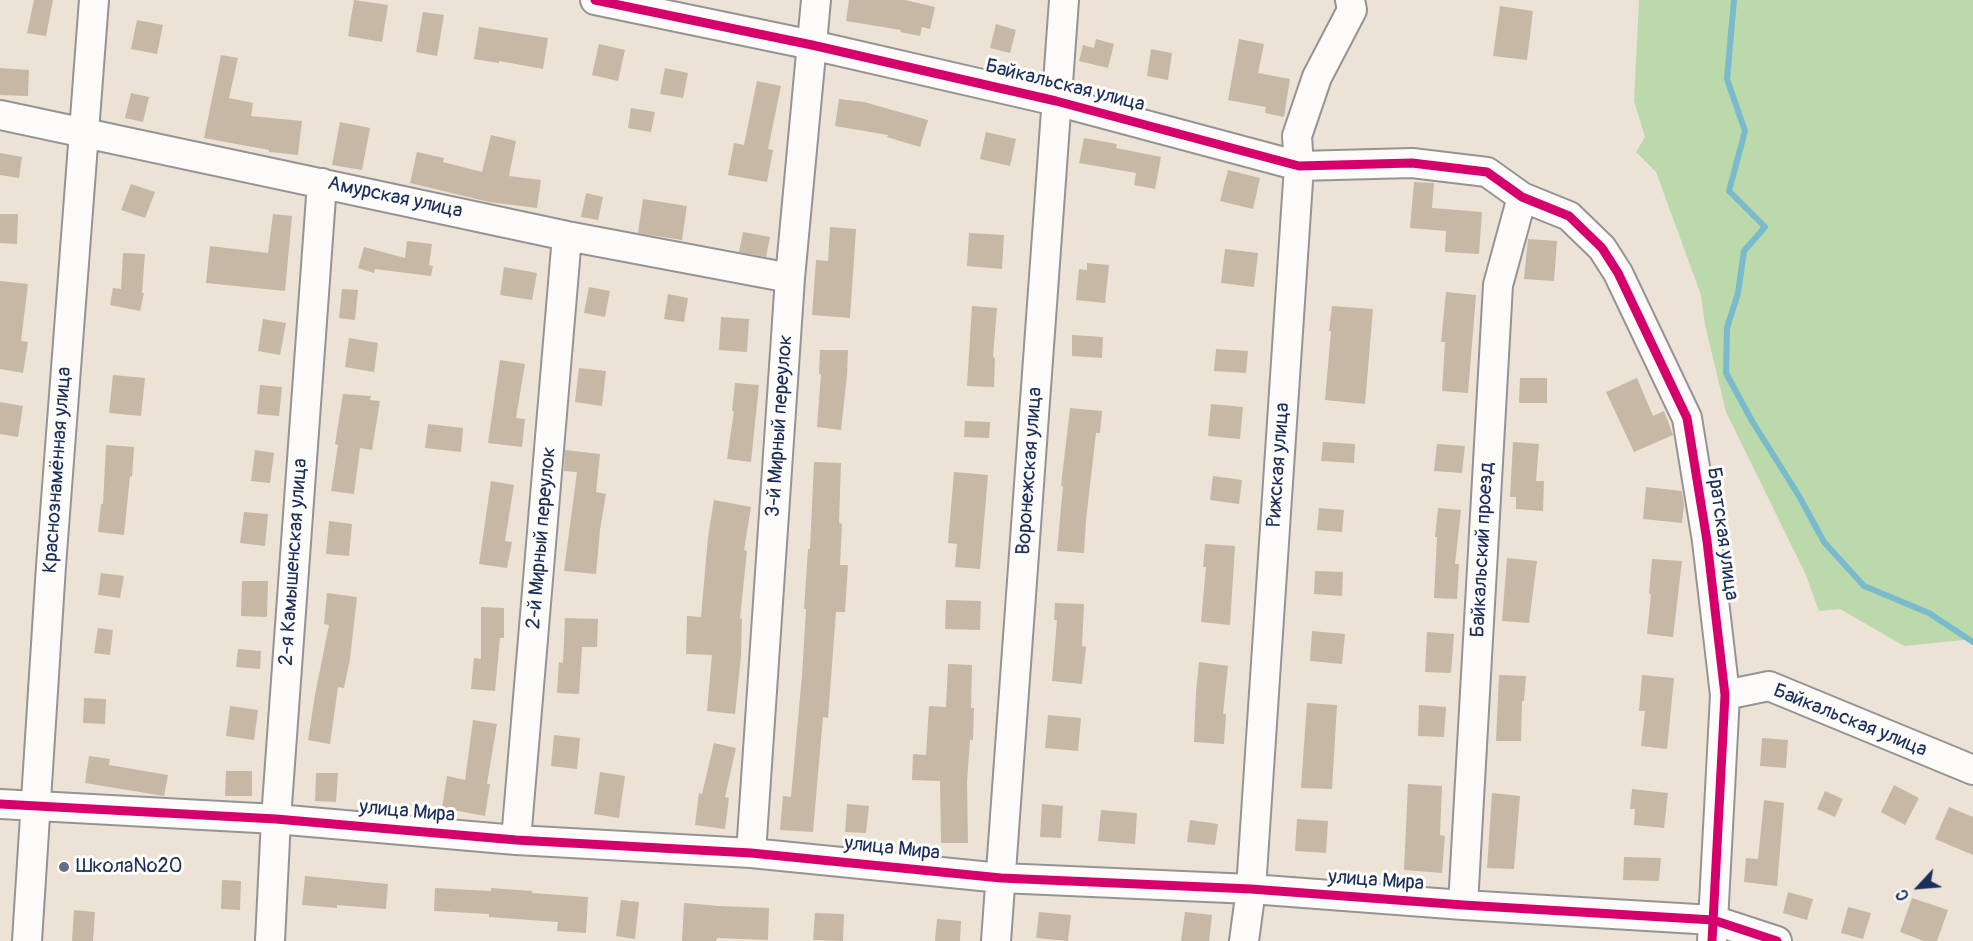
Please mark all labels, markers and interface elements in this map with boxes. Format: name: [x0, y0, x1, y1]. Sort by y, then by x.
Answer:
street label: Байкальская улица: [983, 55, 1147, 117]
street label: Амурская улица: [325, 172, 465, 224]
street label: 3-й Мирный переулок: [762, 334, 798, 518]
street label: Краснознамённая улица: [39, 366, 77, 574]
street label: Воронежская улица: [1012, 386, 1048, 556]
street label: Рижская улица: [1263, 402, 1295, 528]
street label: 2-й Мирный переулок: [522, 446, 562, 630]
street label: 2-я Камышенская улица: [275, 458, 313, 666]
street label: Байкальский проезд: [1466, 462, 1500, 638]
street label: Братская улица: [1701, 466, 1743, 602]
street label: Байкальская улица: [1770, 679, 1930, 763]
street label: улица Мира: [358, 796, 456, 828]
street label: улица Мира: [843, 832, 941, 866]
place label: Школа№20: [76, 855, 182, 879]
north arrow: [1889, 857, 1949, 917]
marker: Школа№20: [57, 860, 71, 874]
street label: улица Мира: [1327, 866, 1425, 896]
text: С: [1892, 886, 1914, 904]

